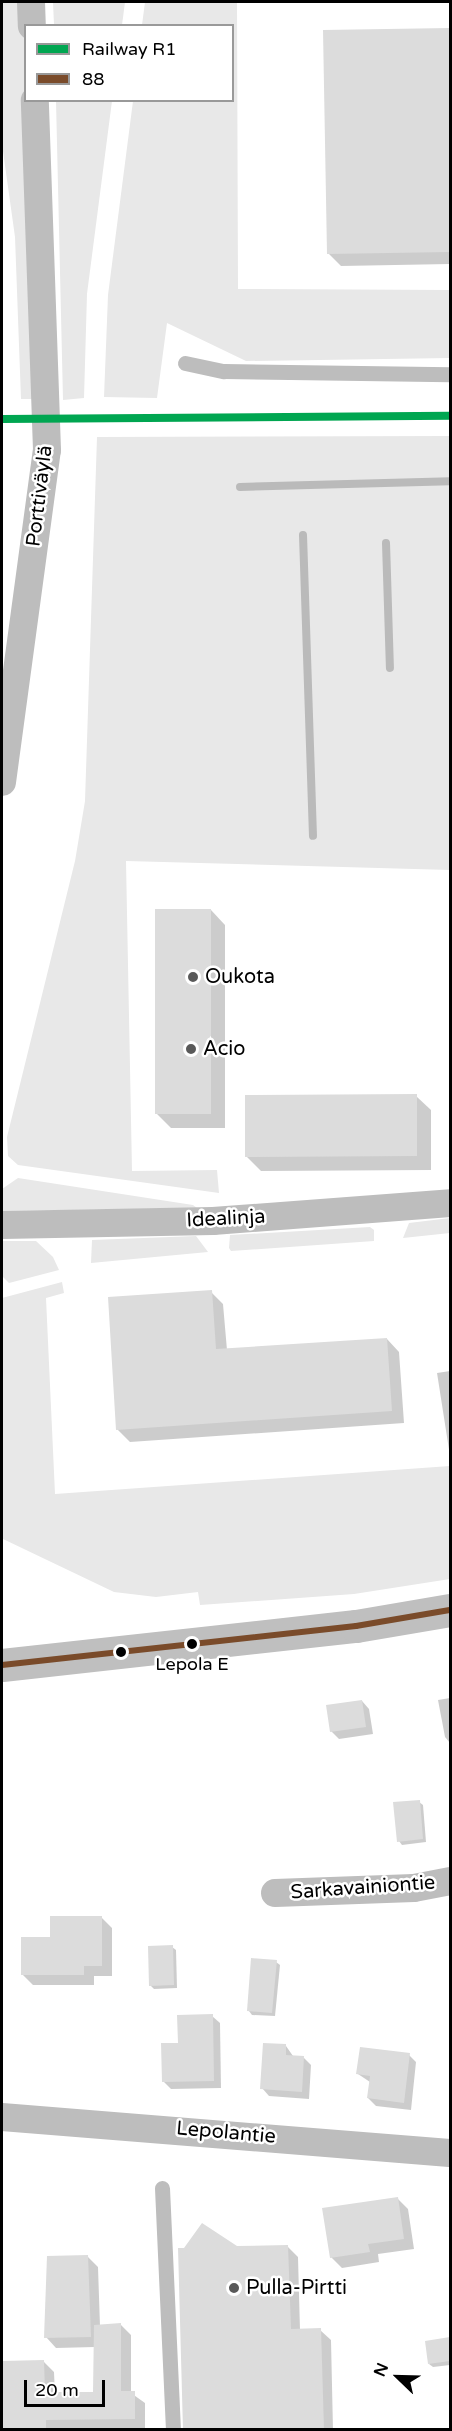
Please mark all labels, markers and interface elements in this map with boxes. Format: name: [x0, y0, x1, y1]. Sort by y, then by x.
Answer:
legend: [24, 24, 234, 102]
text: Railway R1: [82, 38, 176, 60]
text: 88: [82, 68, 105, 90]
street label: Porttiväylä: [22, 444, 58, 548]
place label: Oukota: [205, 965, 275, 989]
marker: Oukota: [186, 970, 200, 984]
place label: Acio: [203, 1037, 245, 1061]
marker: Acio: [184, 1042, 198, 1056]
street label: Idealinja: [186, 1205, 266, 1233]
marker: Lepola E: [186, 1638, 198, 1650]
unlabelled marker: [115, 1646, 127, 1658]
place label: Lepola E: [155, 1653, 229, 1675]
street label: Sarkavainiontie: [290, 1871, 436, 1905]
street label: Lepolantie: [175, 2117, 277, 2149]
place label: Pulla-Pirtti: [246, 2276, 347, 2300]
marker: Pulla-Pirtti: [227, 2281, 241, 2295]
north arrow: [368, 2347, 428, 2407]
text: N: [370, 2360, 393, 2380]
scale bar: [27, 2368, 108, 2406]
text: 20 m: [35, 2379, 79, 2401]

